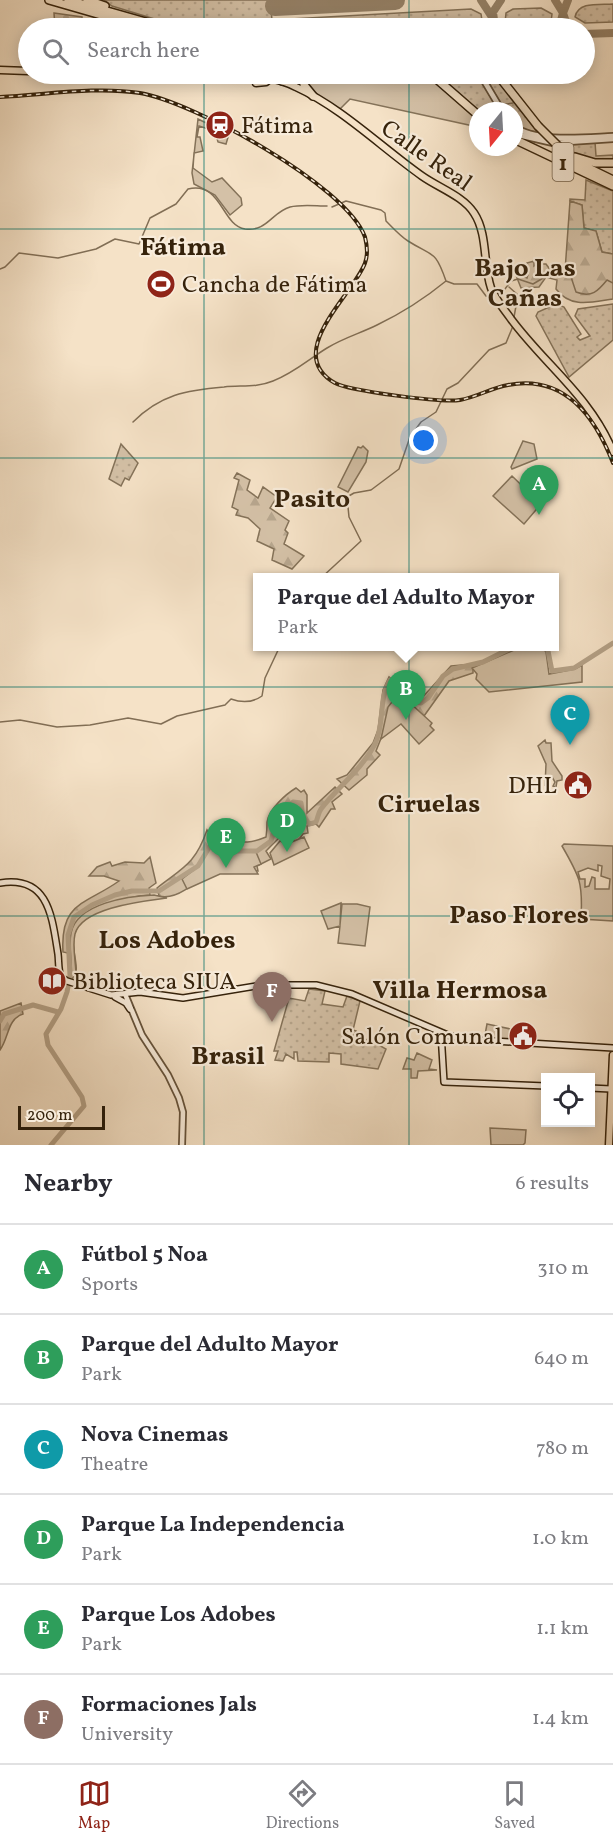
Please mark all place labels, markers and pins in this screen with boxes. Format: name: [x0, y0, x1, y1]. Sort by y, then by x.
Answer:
station icon: Fátima: [204, 109, 236, 141]
place label: Fátima: [241, 110, 314, 144]
sports icon: Cancha de Fátima: [145, 268, 177, 300]
place label: Cancha de Fátima: [182, 269, 368, 303]
pin: A: [520, 466, 558, 515]
pin: B: [386, 670, 426, 720]
pin: C: [550, 696, 590, 745]
public building icon: DHL: [562, 769, 594, 801]
place label: DHL: [508, 770, 557, 804]
pin: D: [268, 802, 306, 852]
pin: E: [206, 818, 246, 868]
library icon: Biblioteca SIUA: [36, 965, 68, 997]
place label: Biblioteca SIUA: [73, 966, 236, 1000]
pin: F: [252, 972, 292, 1022]
public building icon: Salón Comunal: [507, 1020, 539, 1052]
place label: Salón Comunal: [341, 1021, 502, 1055]

